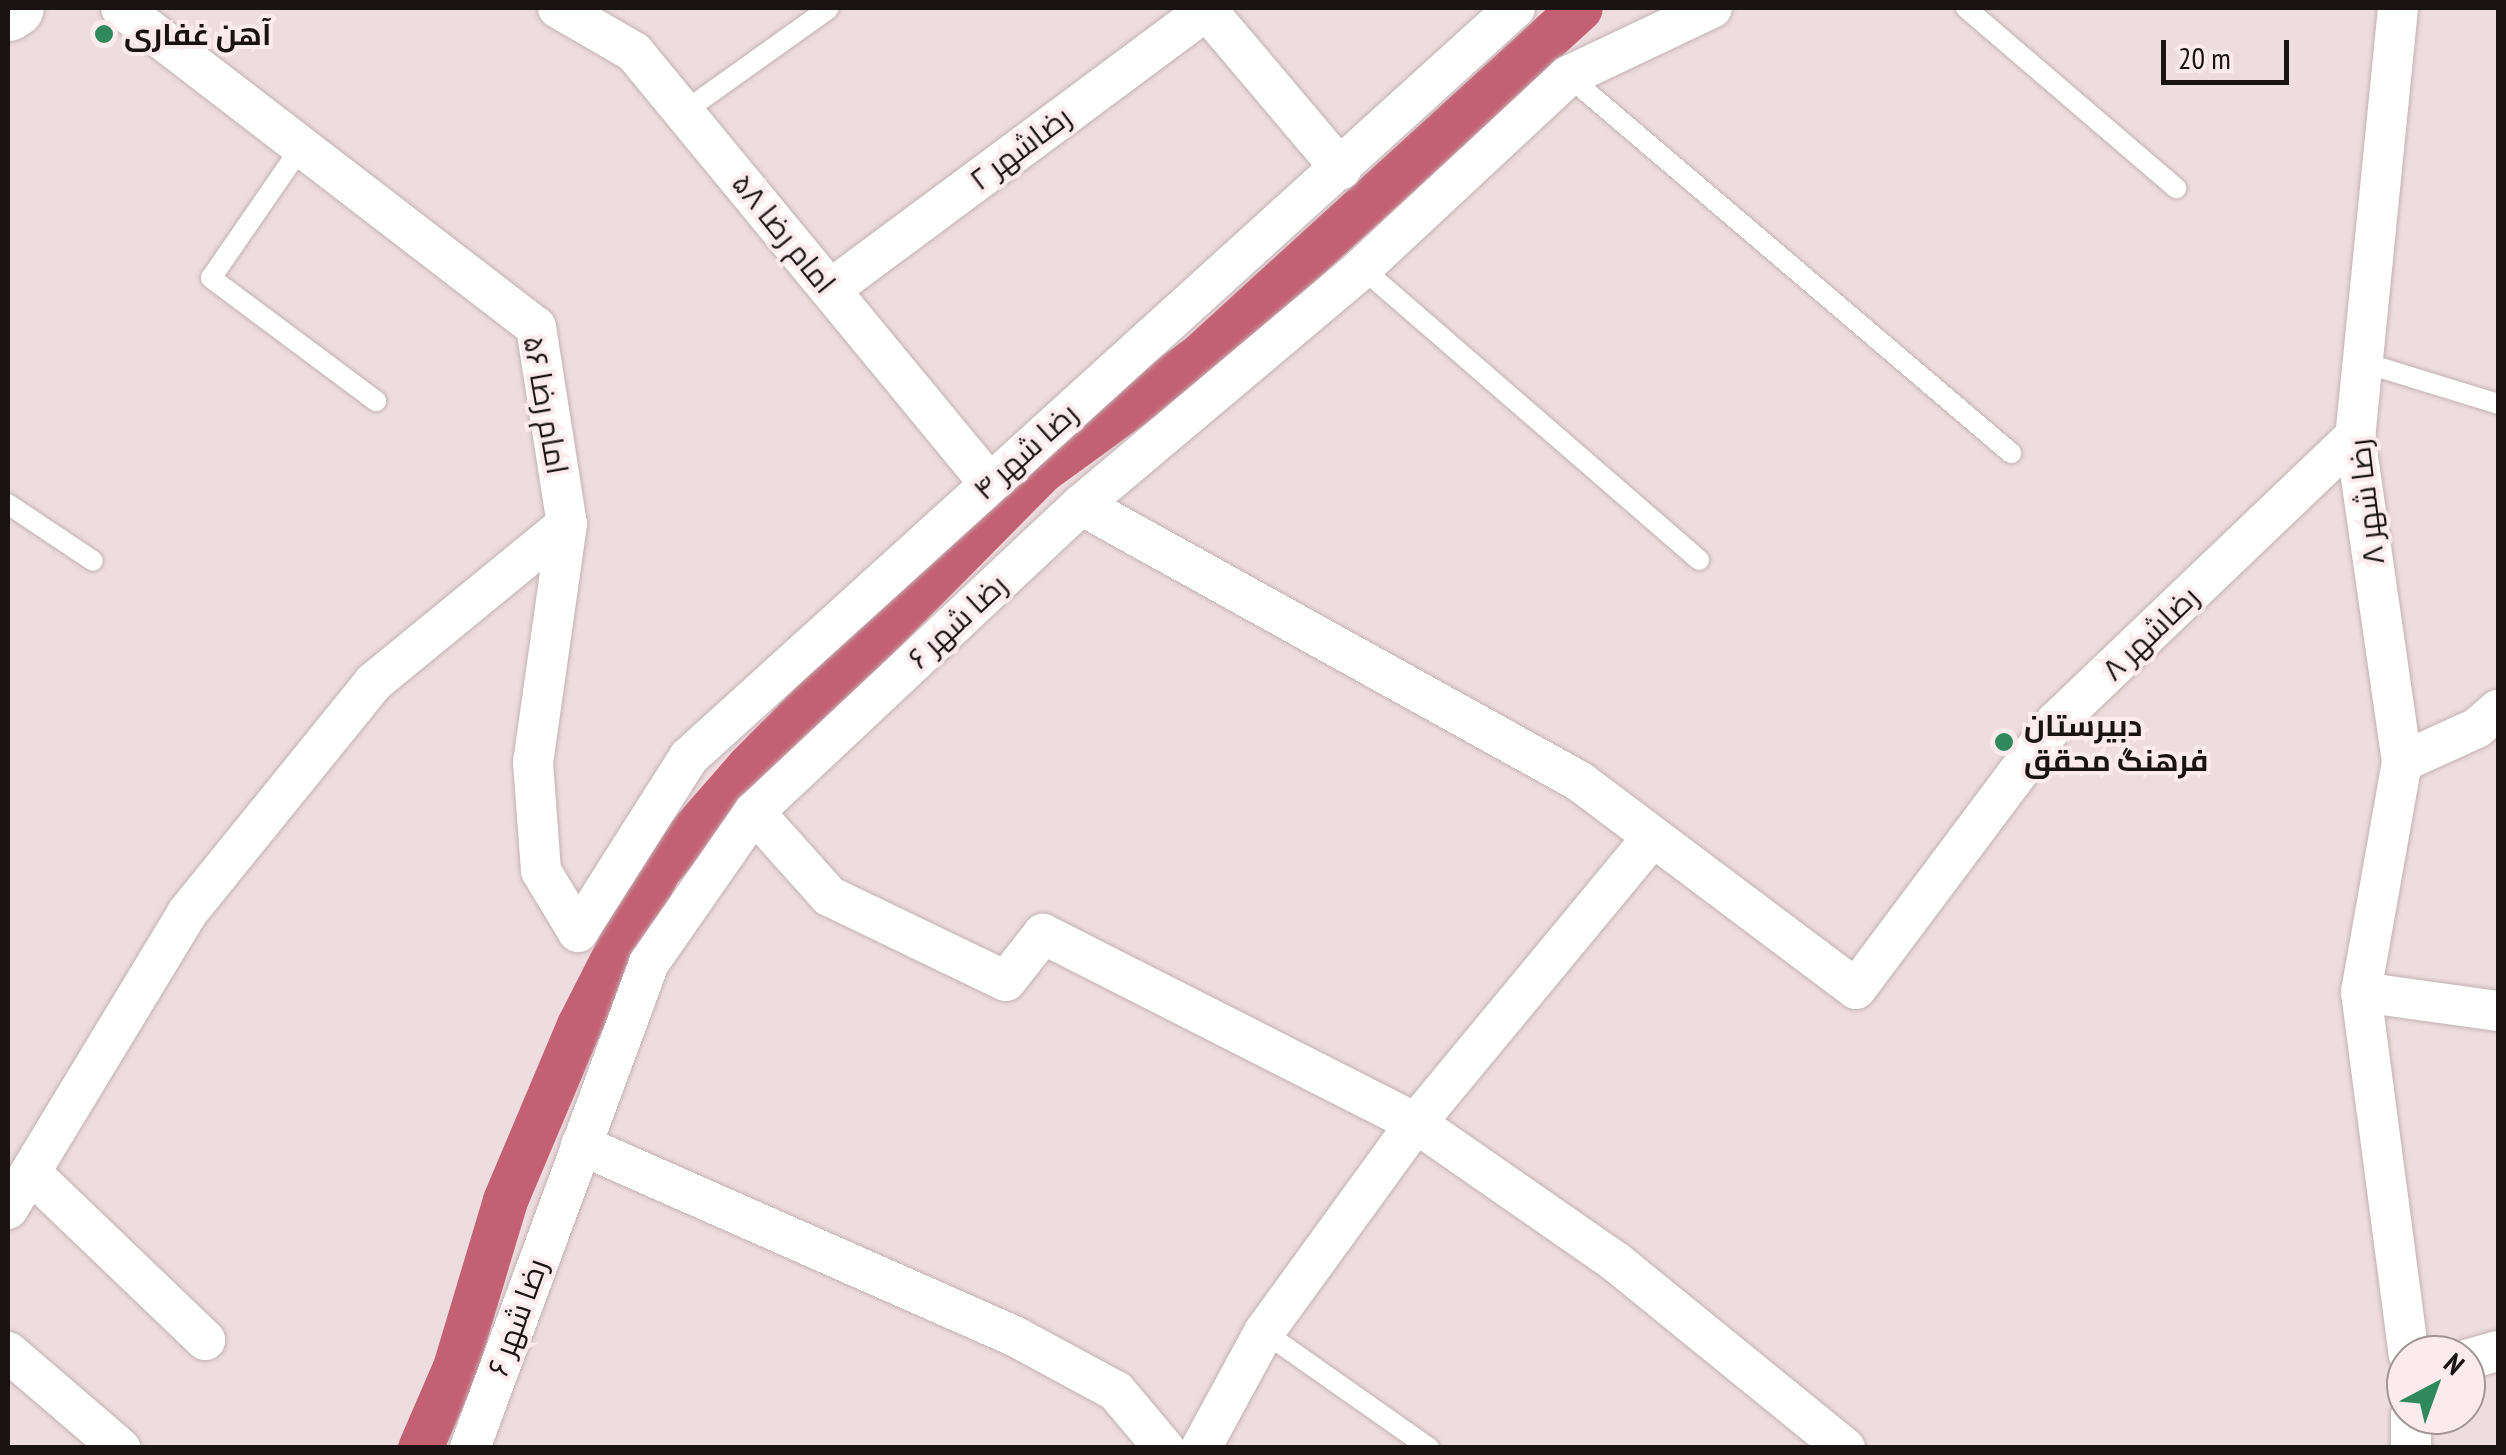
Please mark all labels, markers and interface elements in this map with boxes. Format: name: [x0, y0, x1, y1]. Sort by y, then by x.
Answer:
place label: آهن غفاری: [124, 16, 271, 52]
scale bar: [2166, 20, 2294, 82]
marker: آهن غفاری: [93, 23, 115, 45]
text: 20 m: [2178, 38, 2231, 77]
street label: رضاشهر ۲: [962, 98, 1078, 198]
street label: امام رضا ۵۸: [725, 166, 843, 300]
street label: امام رضا ۵۶: [516, 333, 576, 477]
street label: رضا شهر ۴: [966, 395, 1084, 507]
street label: رضا شهر ۸: [2340, 437, 2392, 567]
street label: رضا شهر ۶: [900, 566, 1014, 676]
street label: رضاشهر ۸: [2094, 578, 2206, 688]
place label: دبیرستان فرهنگ محقق: [2024, 707, 2208, 778]
marker: دبیرستان فرهنگ محقق: [1993, 731, 2015, 753]
street label: رضا شهر ۶: [479, 1254, 555, 1380]
north arrow: [2386, 1335, 2486, 1435]
text: N: [2437, 1345, 2473, 1382]

